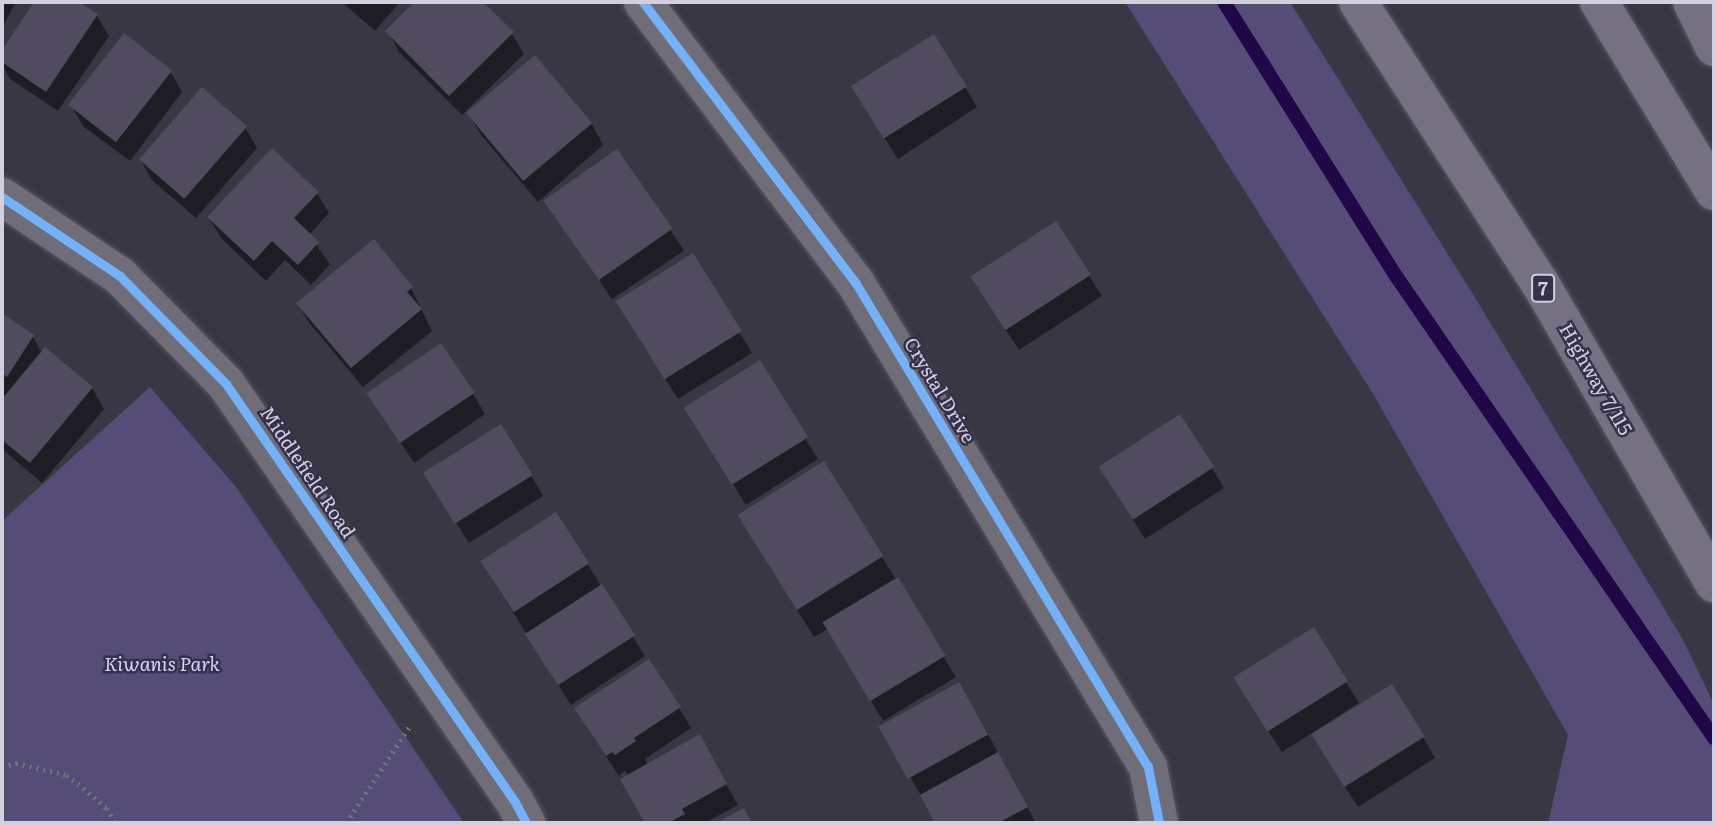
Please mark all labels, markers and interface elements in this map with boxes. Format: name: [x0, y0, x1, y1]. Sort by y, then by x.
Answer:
road number: 7: [1531, 274, 1555, 302]
street label: Highway 7/115: [1555, 319, 1637, 439]
street label: Crystal Drive: [900, 333, 980, 447]
street label: Middlefield Road: [256, 402, 360, 542]
park label: Kiwanis Park: [104, 653, 220, 675]

